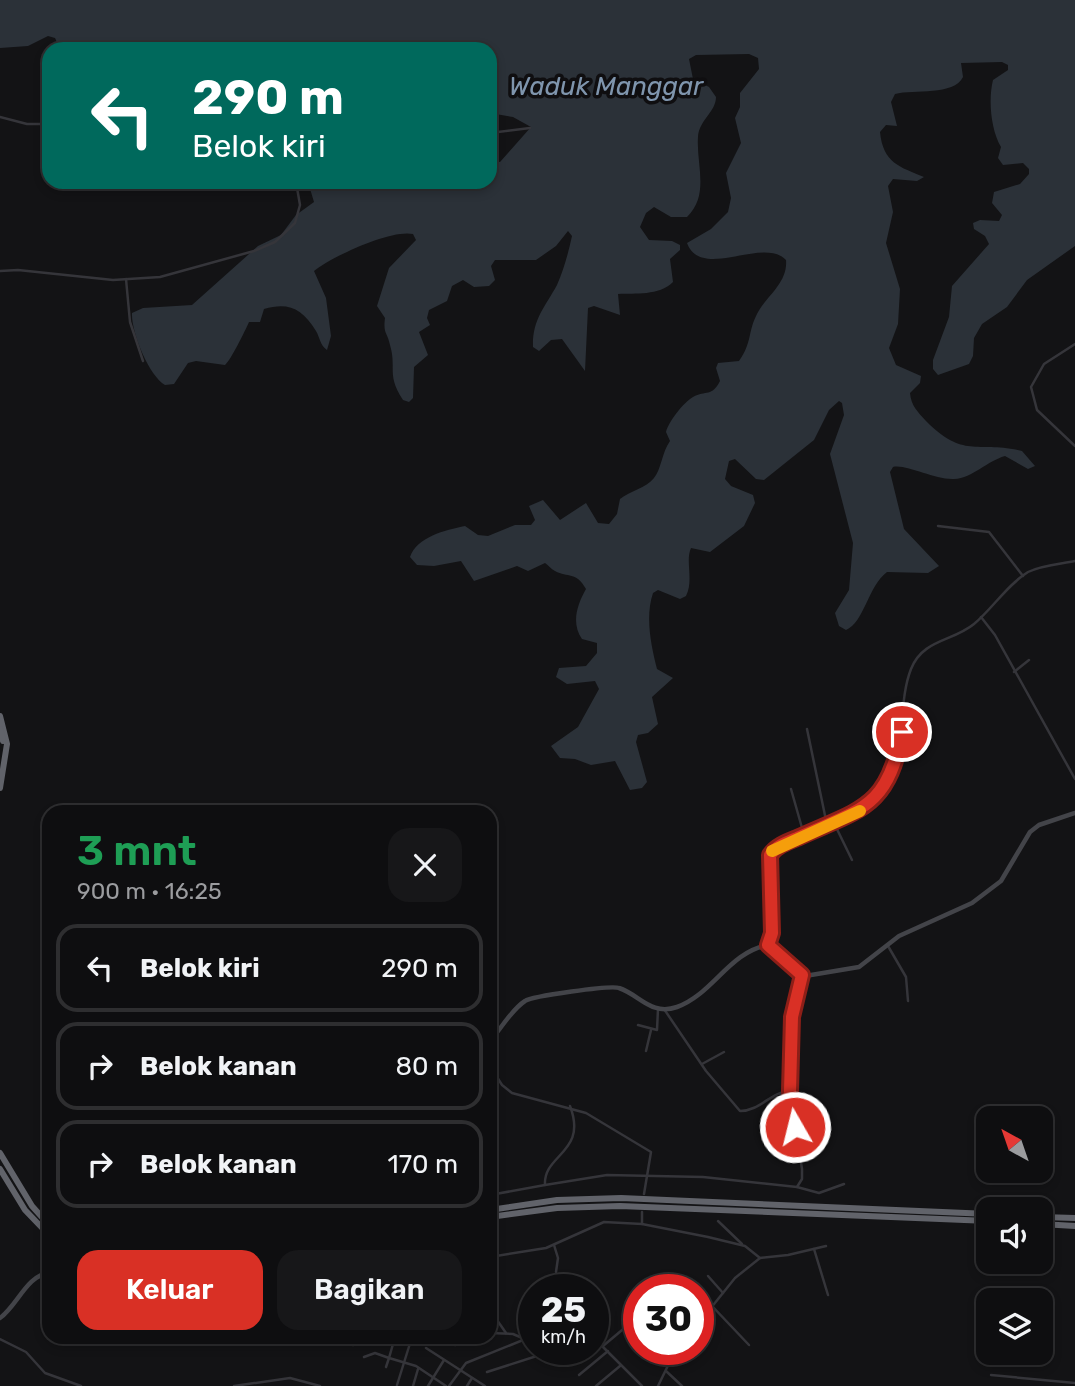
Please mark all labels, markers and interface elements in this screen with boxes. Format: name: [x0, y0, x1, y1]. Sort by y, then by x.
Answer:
text: 290 m: [192, 68, 344, 126]
icon: left: [77, 70, 168, 161]
water label: Waduk Manggar: [509, 71, 704, 102]
text: Belok kiri: [192, 127, 326, 165]
pin: [872, 702, 932, 762]
icon: arrive: [883, 713, 921, 751]
text: 3 mnt: [77, 826, 197, 876]
button: close: [388, 828, 462, 902]
text: 900 m · 16:25: [77, 877, 222, 905]
icon: left: [81, 949, 119, 987]
text: Belok kiri: [140, 953, 260, 984]
text: 290 m: [381, 953, 458, 984]
icon: right: [81, 1047, 119, 1085]
text: Belok kanan: [140, 1051, 297, 1082]
text: 80 m: [395, 1051, 458, 1082]
position arrow: [758, 1090, 832, 1164]
north arrow: [976, 1106, 1054, 1183]
map controls: [976, 1106, 1053, 1365]
icon: right: [81, 1145, 119, 1183]
text: Belok kanan: [140, 1149, 297, 1180]
text: 170 m: [388, 1149, 458, 1180]
button: sound: [976, 1197, 1053, 1274]
button: Keluar: [77, 1250, 263, 1330]
button: Bagikan: [277, 1250, 462, 1330]
speed limit sign: 30: [623, 1274, 714, 1365]
button: layers: [976, 1288, 1053, 1365]
text: 25: [541, 1289, 586, 1331]
text: km/h: [541, 1326, 586, 1348]

